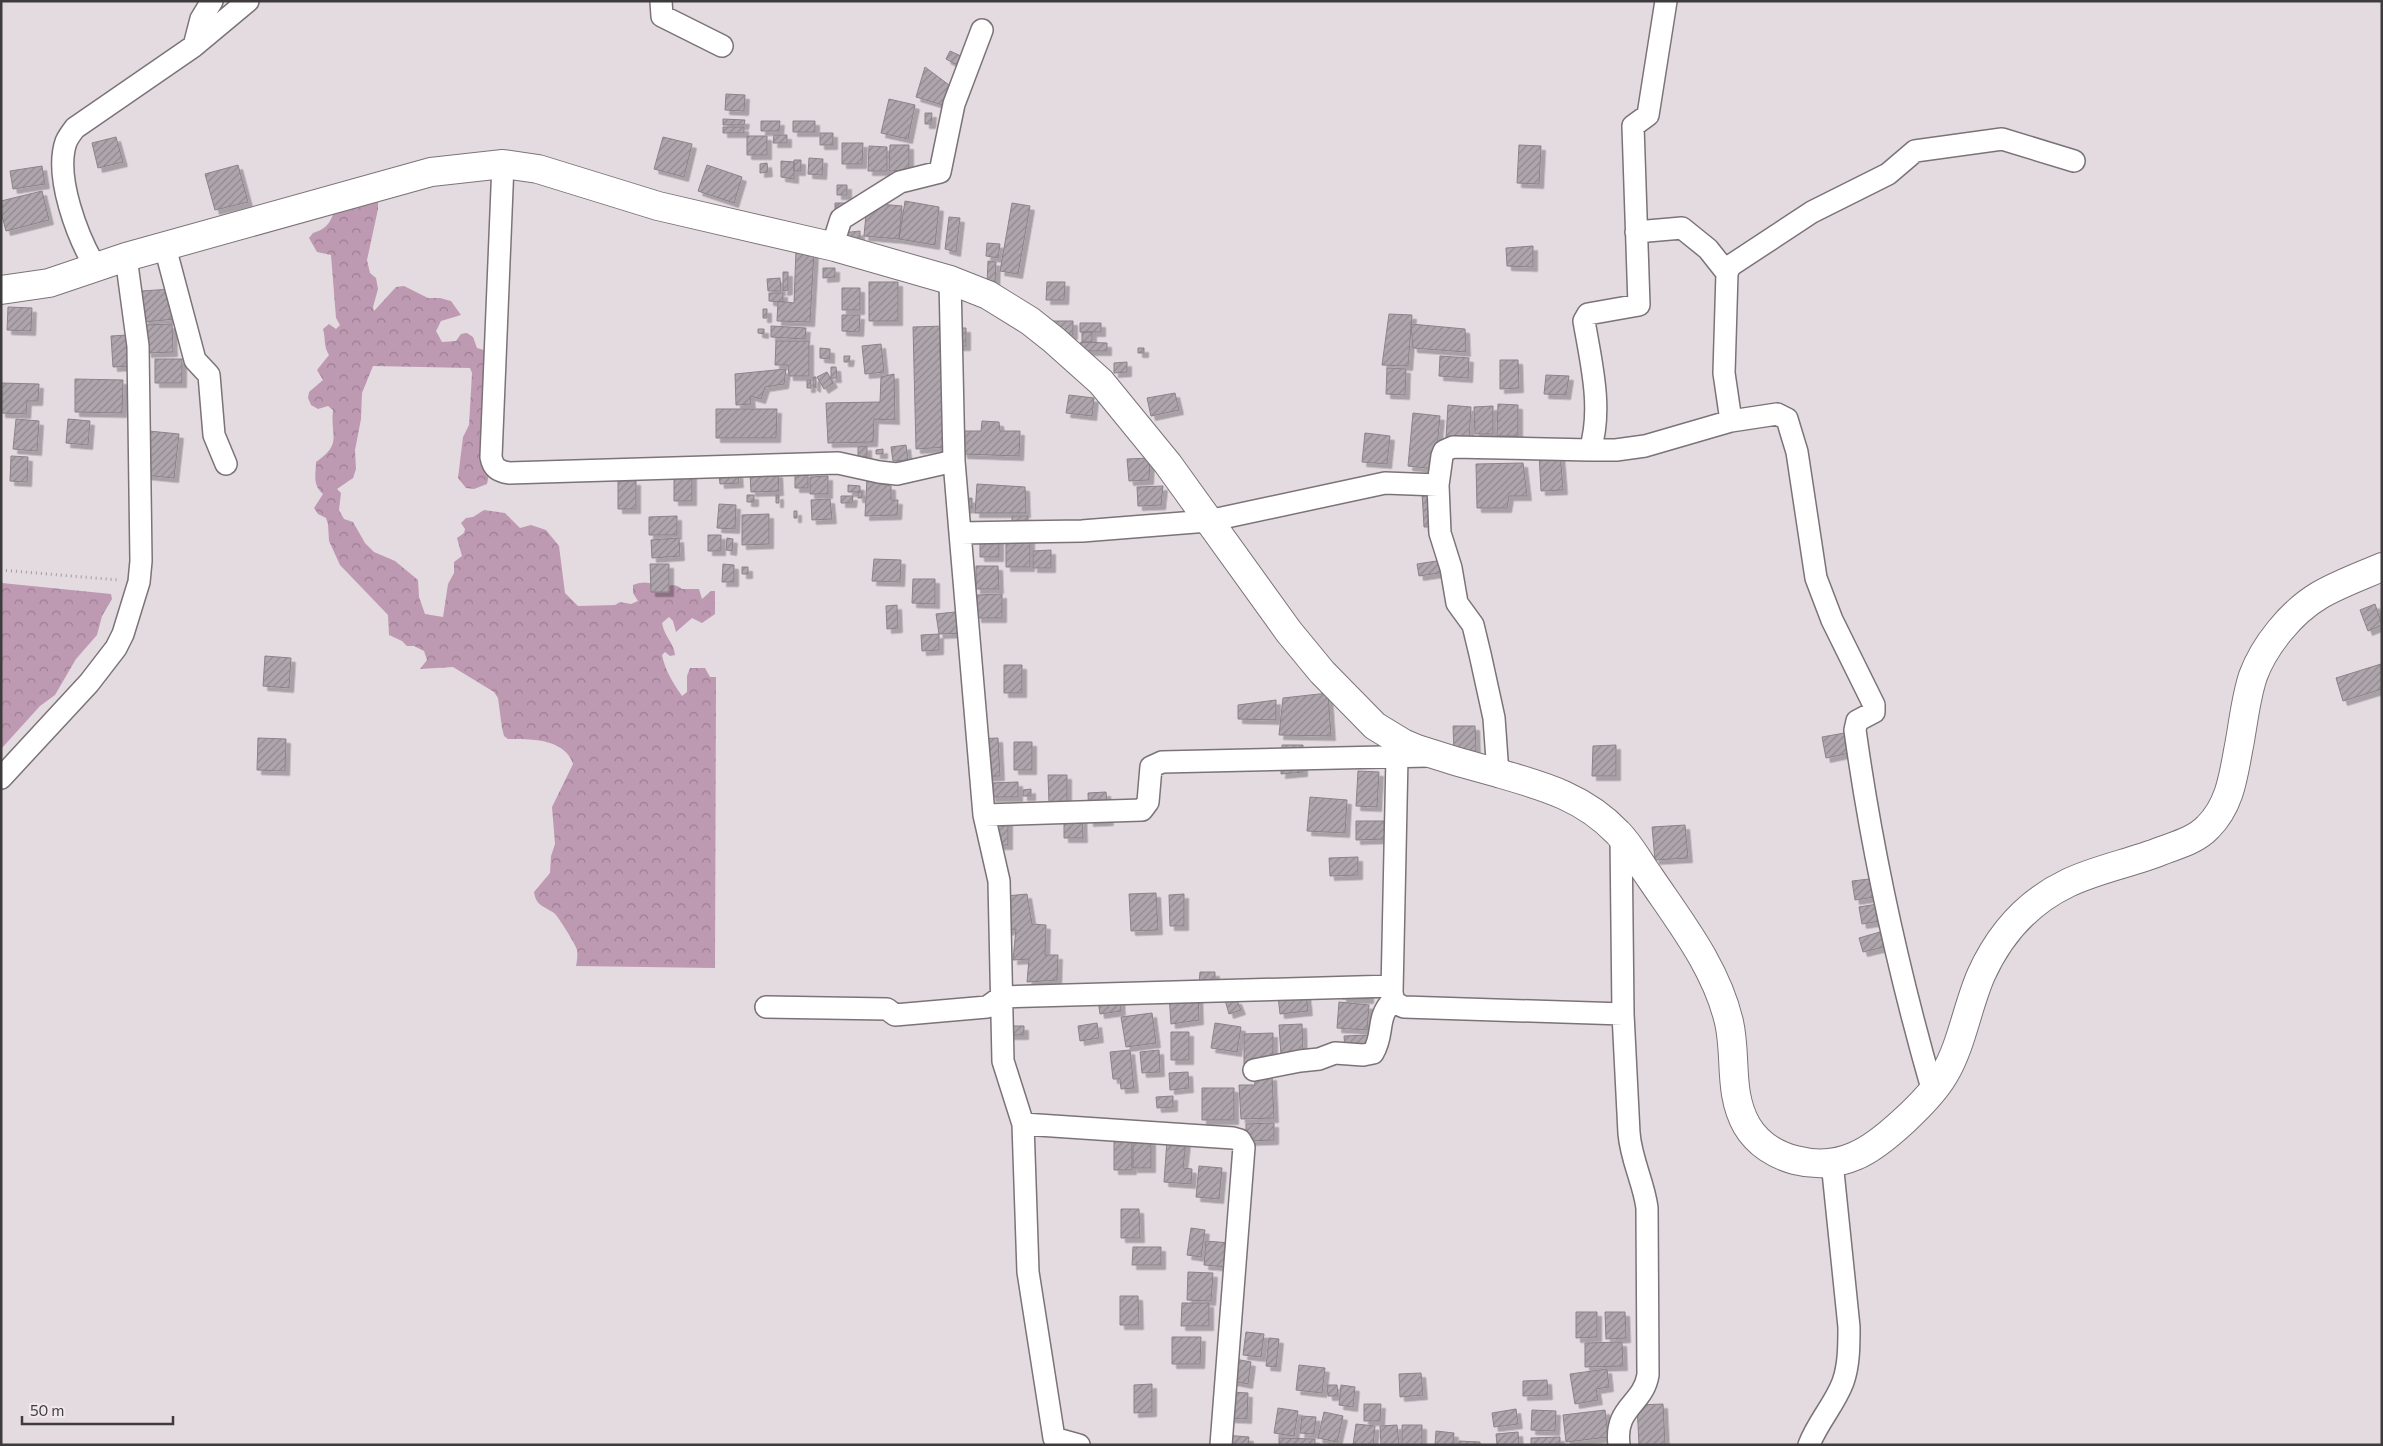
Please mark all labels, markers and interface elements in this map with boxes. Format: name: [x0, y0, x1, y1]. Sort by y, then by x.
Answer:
scale bar: [22, 1394, 174, 1426]
text: 50 m: [30, 1401, 64, 1419]

